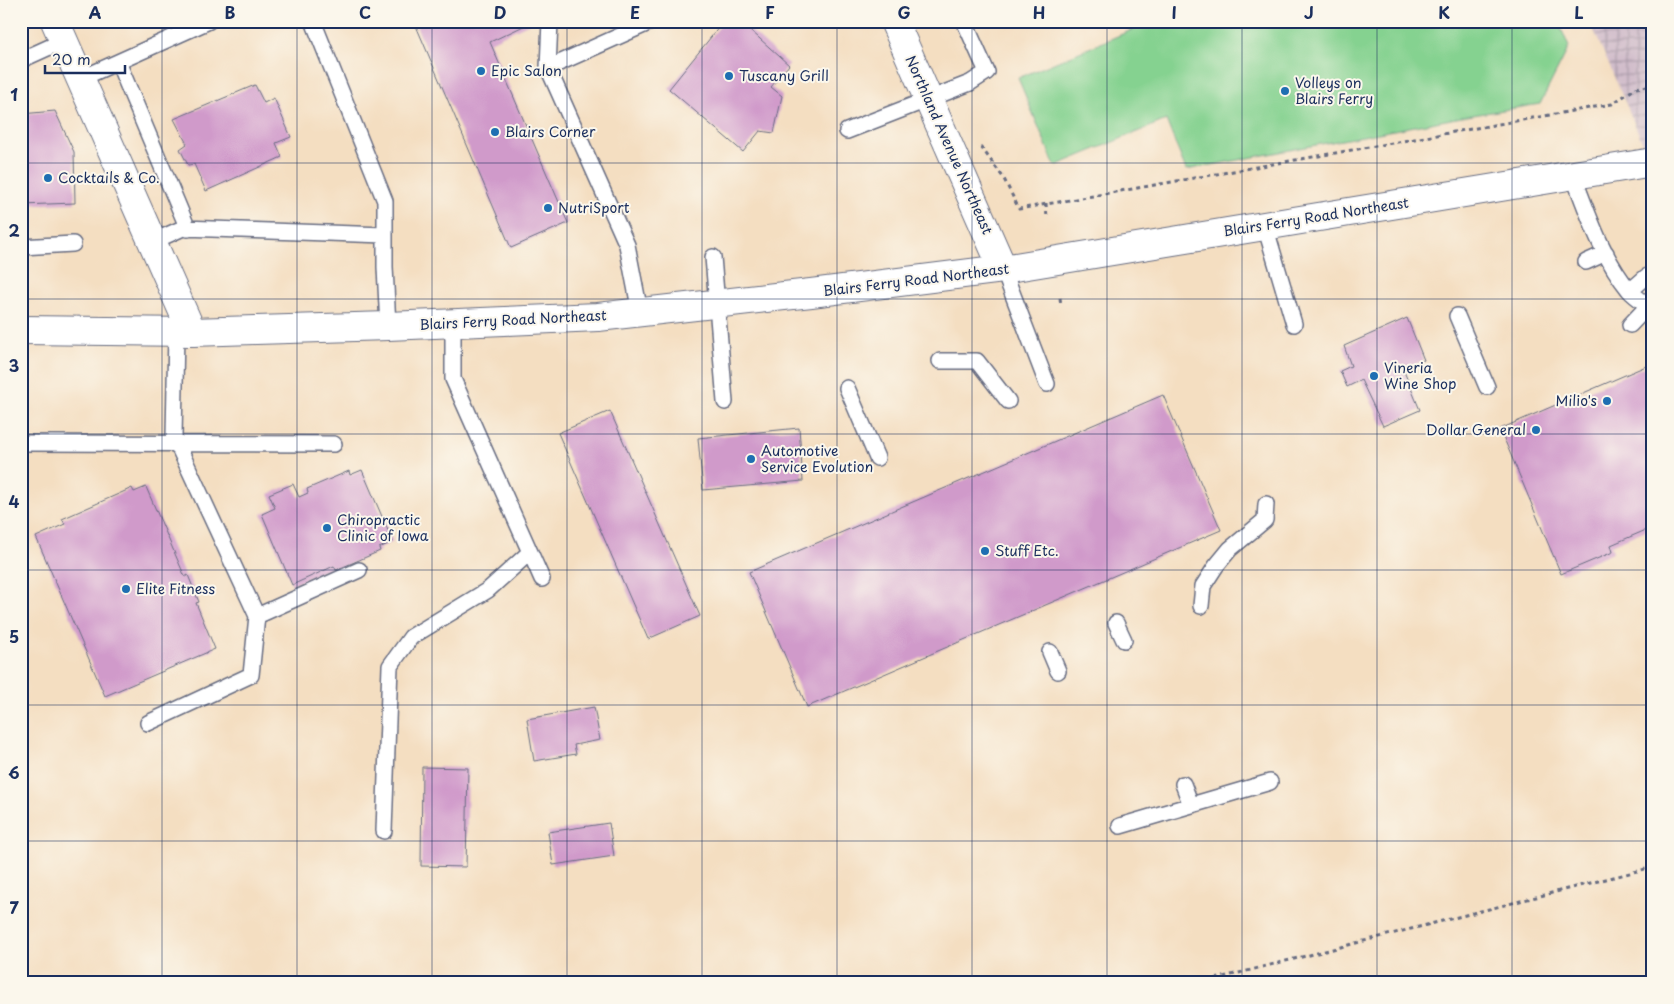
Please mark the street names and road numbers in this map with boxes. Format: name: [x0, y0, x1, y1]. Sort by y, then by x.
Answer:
street label: Northland Avenue Northeast: [900, 52, 999, 238]
street label: Blairs Ferry Road Northeast: [1222, 191, 1410, 242]
street label: Blairs Ferry Road Northeast: [822, 258, 1010, 301]
street label: Blairs Ferry Road Northeast: [419, 304, 607, 335]

